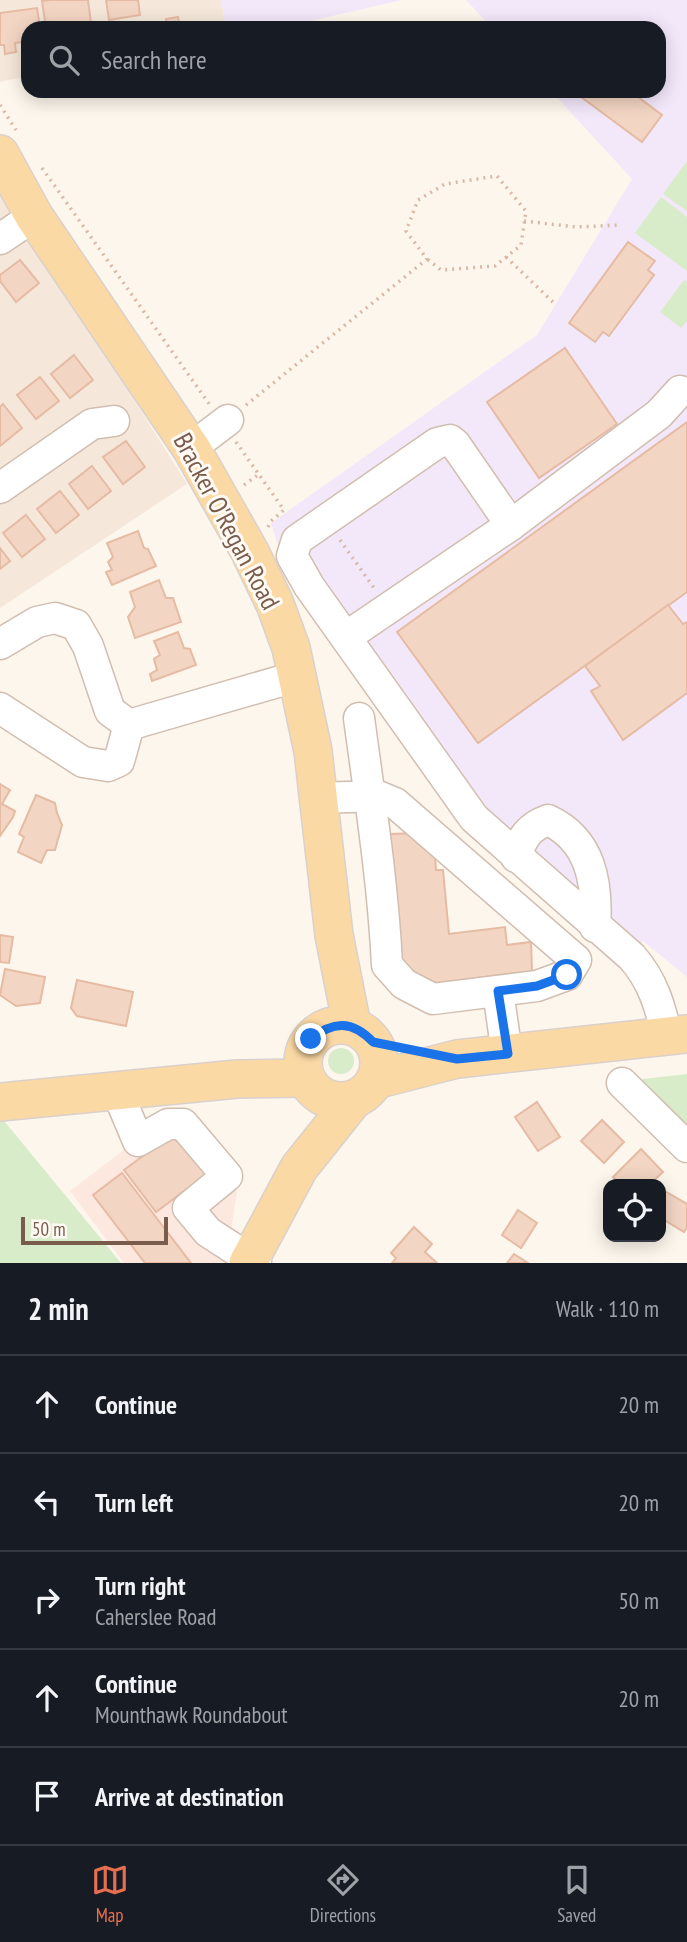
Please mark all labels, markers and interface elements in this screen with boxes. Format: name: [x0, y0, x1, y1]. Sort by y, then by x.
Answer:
search box: [21, 21, 666, 98]
icon: search: [45, 41, 83, 79]
text: Search here: [101, 43, 207, 76]
street label: Bracker O'Regan Road: [167, 427, 287, 615]
route start: [551, 959, 582, 990]
route end: [295, 1023, 326, 1054]
map controls: [603, 1179, 666, 1242]
button: locate: [603, 1179, 666, 1242]
scale bar: [21, 1214, 168, 1246]
text: 50 m: [32, 1217, 66, 1241]
text: 2 min: [28, 1289, 89, 1328]
text: Walk · 110 m: [556, 1294, 659, 1323]
icon: ahead: [28, 1385, 66, 1423]
text: Continue: [95, 1388, 177, 1421]
text: 20 m: [618, 1390, 659, 1419]
icon: left: [28, 1483, 66, 1521]
text: Turn left: [95, 1486, 173, 1519]
text: 20 m: [618, 1488, 659, 1517]
text: Turn right: [95, 1569, 186, 1602]
icon: right: [28, 1581, 66, 1619]
text: 50 m: [618, 1586, 659, 1615]
text: Caherslee Road: [95, 1602, 216, 1631]
text: Continue: [95, 1667, 177, 1700]
icon: ahead: [28, 1679, 66, 1717]
text: 20 m: [618, 1684, 659, 1713]
text: Mounthawk Roundabout: [95, 1700, 288, 1729]
icon: arrive: [28, 1777, 66, 1815]
text: Arrive at destination: [95, 1780, 284, 1813]
tab: Map: [91, 1861, 129, 1927]
tab: Directions: [310, 1861, 376, 1927]
tab: Saved: [557, 1861, 596, 1927]

